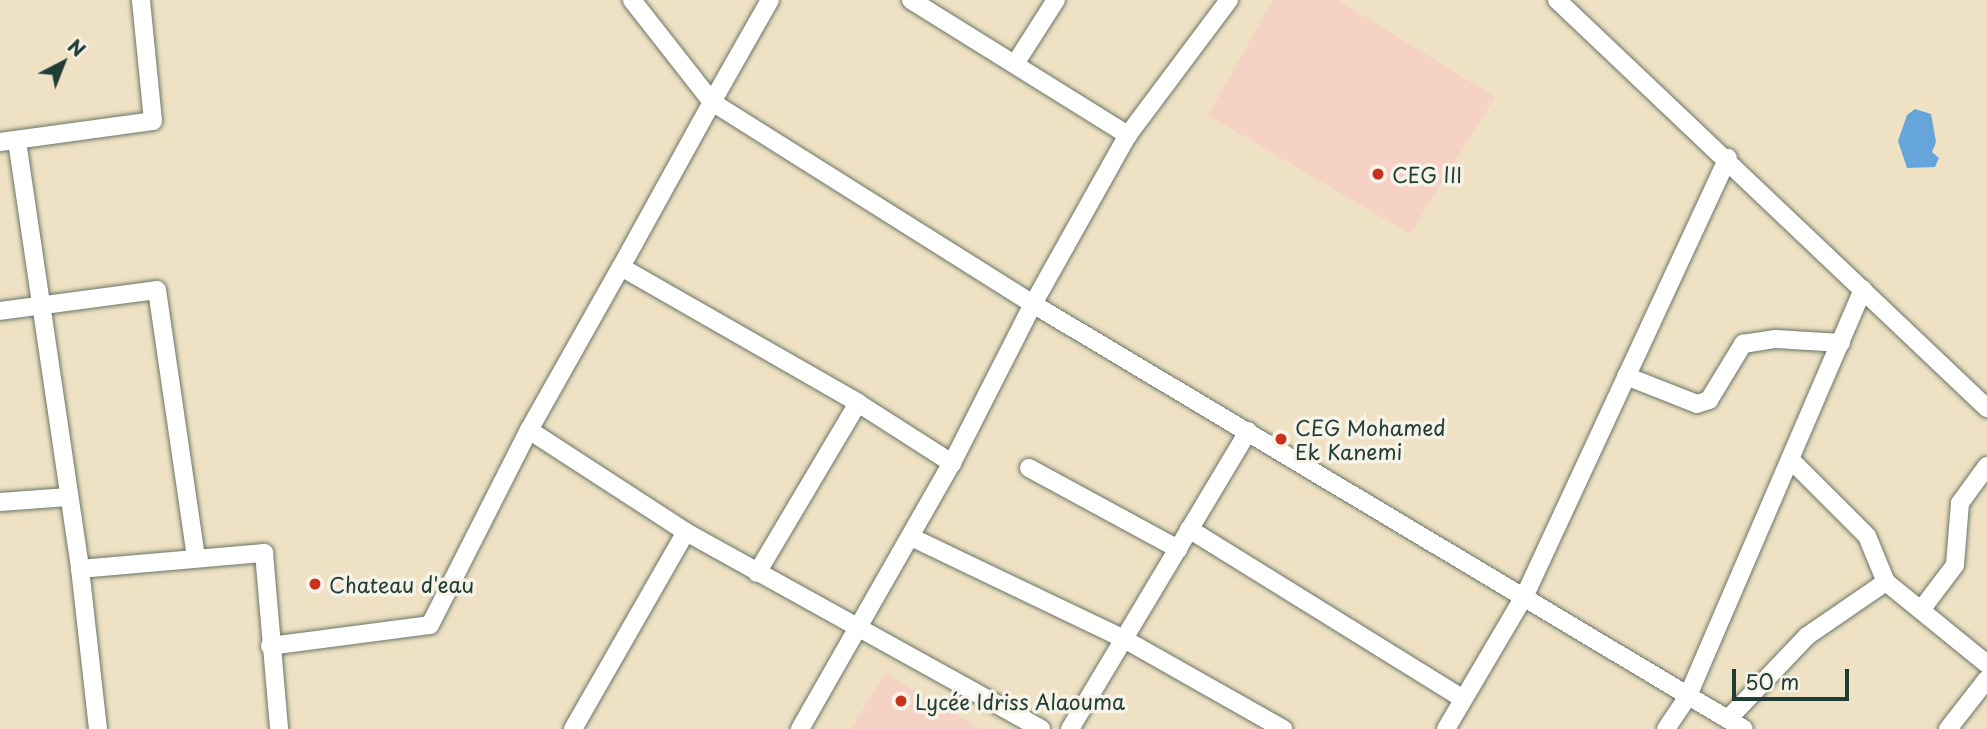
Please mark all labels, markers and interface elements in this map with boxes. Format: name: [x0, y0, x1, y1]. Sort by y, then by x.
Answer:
north arrow: [28, 28, 98, 98]
text: N: [62, 32, 92, 63]
place label: CEG III: [1392, 161, 1464, 187]
marker: CEG III: [1370, 166, 1386, 182]
place label: CEG Mohamed Ek Kanemi: [1295, 414, 1447, 464]
marker: CEG Mohamed Ek Kanemi: [1273, 431, 1289, 447]
place label: Chateau d'eau: [329, 571, 475, 597]
marker: Chateau d'eau: [307, 576, 323, 592]
scale bar: [1735, 656, 1852, 700]
text: 50 m: [1745, 665, 1799, 697]
place label: Lycée Idriss Alaouma: [915, 688, 1128, 714]
marker: Lycée Idriss Alaouma: [893, 693, 909, 709]

